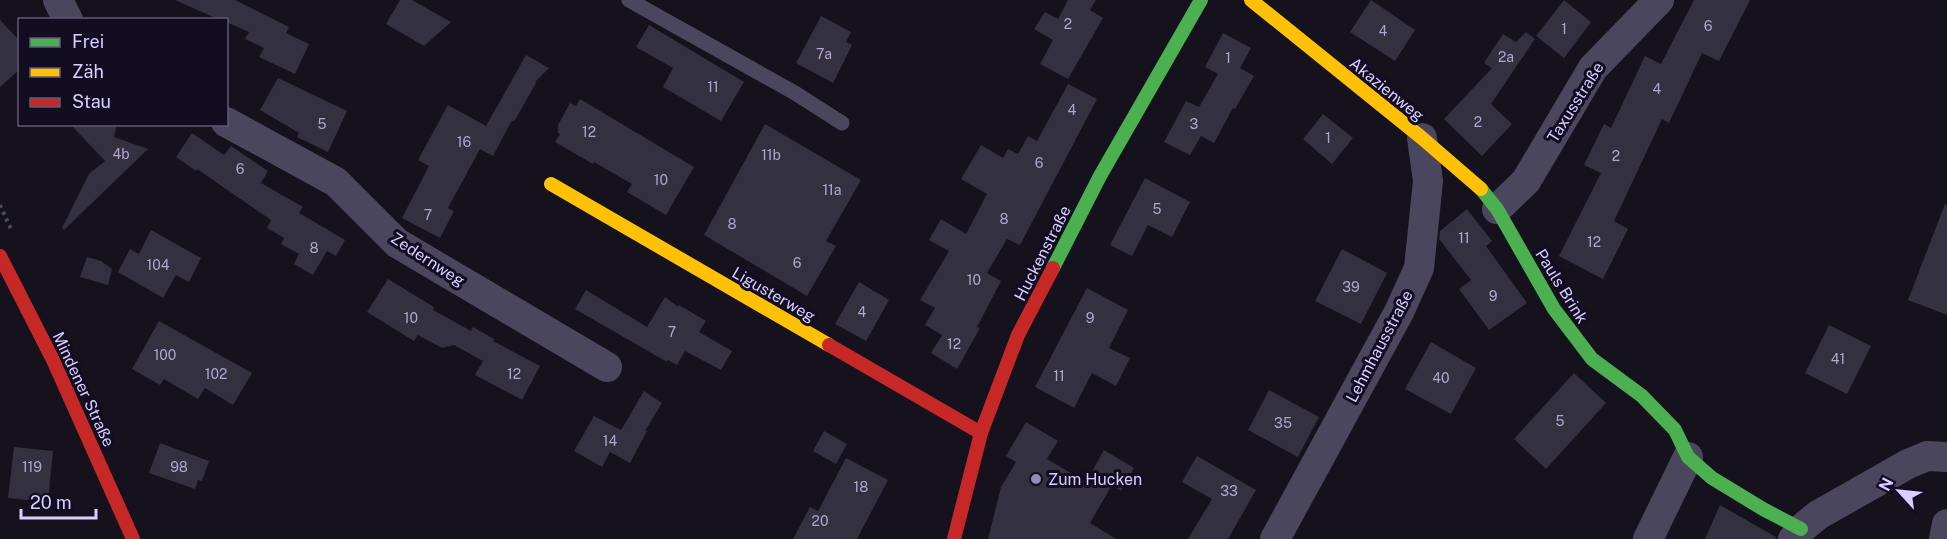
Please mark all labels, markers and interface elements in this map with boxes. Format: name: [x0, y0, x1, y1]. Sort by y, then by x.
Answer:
house number: 2: [1064, 16, 1072, 32]
legend: [18, 18, 228, 126]
house number: 6: [1704, 18, 1713, 34]
house number: 1: [1561, 21, 1567, 37]
house number: 4: [1379, 23, 1388, 39]
text: Frei: [72, 31, 104, 52]
house number: 7a: [816, 46, 832, 62]
house number: 2a: [1498, 49, 1514, 65]
house number: 1: [1225, 50, 1231, 66]
street label: Akazienweg: [1346, 54, 1428, 125]
street label: Taxusstraße: [1543, 59, 1608, 146]
text: Zäh: [72, 61, 104, 82]
house number: 11: [707, 79, 719, 95]
house number: 4: [1653, 81, 1662, 97]
text: Stau: [72, 91, 111, 112]
house number: 4: [1068, 102, 1077, 118]
house number: 2: [1474, 114, 1482, 130]
house number: 5: [318, 116, 327, 132]
house number: 3: [1190, 116, 1199, 132]
house number: 12: [582, 124, 596, 140]
house number: 1: [1325, 130, 1331, 146]
house number: 16: [457, 134, 471, 150]
house number: 4b: [112, 146, 130, 162]
house number: 11b: [761, 147, 781, 163]
house number: 2: [1612, 148, 1620, 164]
house number: 6: [1035, 155, 1044, 171]
house number: 6: [236, 161, 245, 177]
house number: 10: [654, 172, 668, 188]
house number: 11a: [822, 182, 842, 198]
house number: 5: [1153, 201, 1162, 217]
street label: Huckenstraße: [1010, 202, 1075, 304]
house number: 7: [424, 207, 432, 223]
house number: 8: [999, 211, 1009, 227]
house number: 8: [727, 216, 737, 232]
street label: Zedernweg: [387, 229, 468, 290]
house number: 11: [1458, 230, 1470, 246]
house number: 12: [1587, 234, 1601, 250]
house number: 8: [309, 240, 319, 256]
street label: Pauls Brink: [1531, 246, 1592, 327]
house number: 6: [793, 255, 802, 271]
house number: 104: [146, 257, 170, 273]
street label: Ligusterweg: [729, 263, 819, 326]
house number: 10: [967, 272, 981, 288]
house number: 39: [1342, 279, 1360, 295]
street label: Lehmhausstraße: [1342, 287, 1417, 405]
house number: 9: [1489, 288, 1498, 304]
house number: 4: [858, 304, 867, 320]
house number: 10: [404, 310, 418, 326]
house number: 9: [1086, 310, 1095, 326]
house number: 7: [668, 324, 676, 340]
street label: Mindener Straße: [49, 329, 118, 450]
house number: 12: [947, 336, 961, 352]
house number: 100: [154, 347, 176, 363]
house number: 41: [1831, 351, 1845, 367]
house number: 102: [205, 366, 227, 382]
house number: 12: [507, 366, 521, 382]
house number: 11: [1053, 368, 1065, 384]
house number: 40: [1432, 370, 1450, 386]
house number: 5: [1556, 413, 1565, 429]
house number: 35: [1274, 415, 1292, 431]
house number: 14: [603, 433, 617, 449]
house number: 119: [22, 459, 42, 475]
house number: 98: [170, 459, 188, 475]
north arrow: [1869, 461, 1929, 521]
place label: Zum Hucken: [1048, 470, 1142, 489]
marker: Zum Hucken: [1029, 472, 1043, 486]
text: N: [1875, 475, 1897, 494]
house number: 18: [854, 479, 868, 495]
scale bar: [21, 482, 96, 520]
house number: 33: [1220, 483, 1238, 499]
text: 20 m: [30, 492, 72, 513]
house number: 20: [812, 513, 828, 529]

